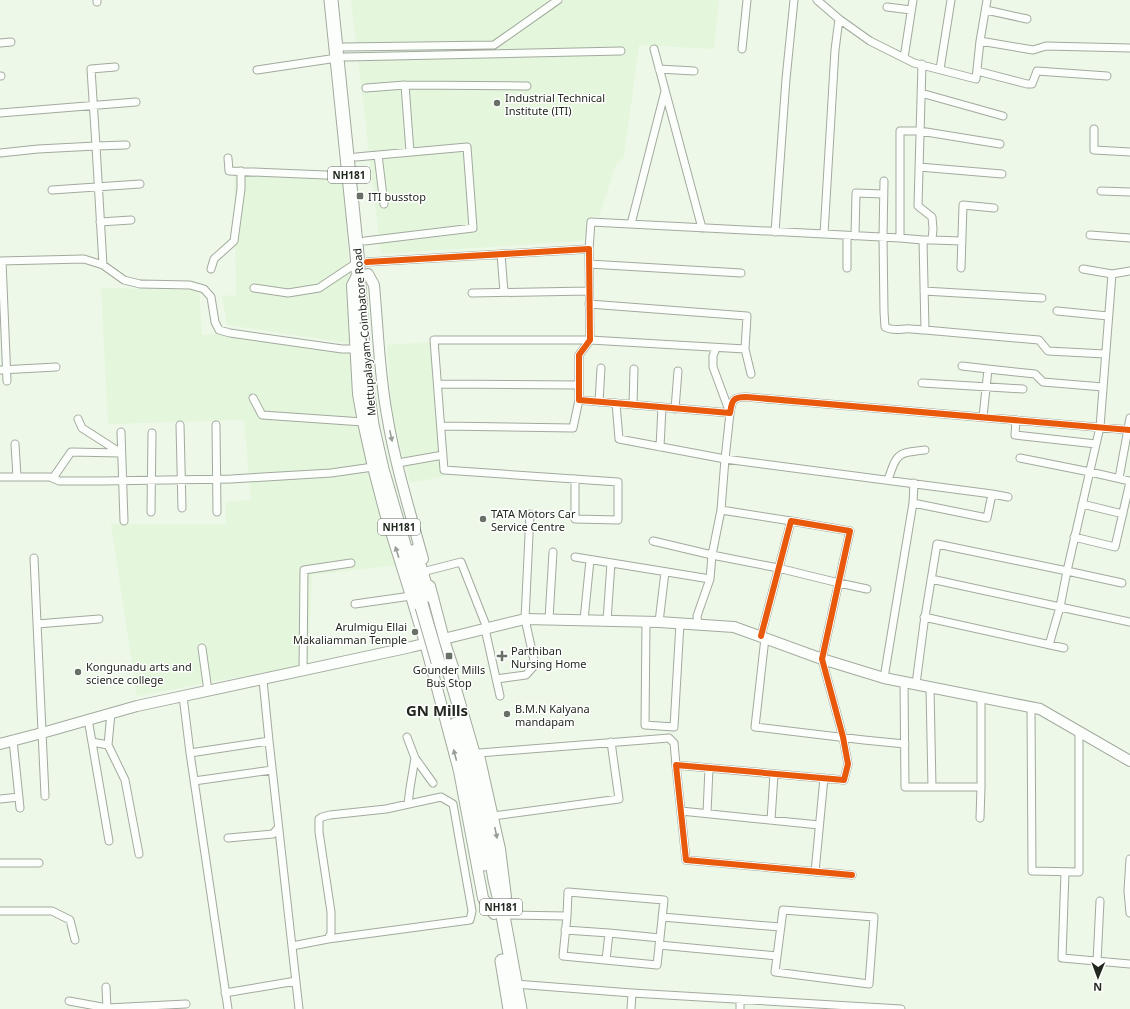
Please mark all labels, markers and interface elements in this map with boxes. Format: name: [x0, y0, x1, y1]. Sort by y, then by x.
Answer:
place label: Industrial Technical Institute (ITI): [505, 90, 605, 118]
marker: Industrial Technical Institute (ITI): [492, 98, 502, 108]
road number: NH181: [328, 167, 370, 183]
place label: ITI busstop: [368, 189, 426, 204]
marker: ITI busstop: [355, 191, 365, 201]
street label: Mettupalayam-Coimbatore Road: [349, 247, 379, 417]
one-way arrow: [389, 430, 395, 443]
place label: TATA Motors Car Service Centre: [491, 506, 576, 534]
marker: TATA Motors Car Service Centre: [478, 514, 488, 524]
road number: NH181: [378, 519, 420, 535]
one-way arrow: [394, 546, 400, 558]
place label: Arulmigu Ellai Makaliamman Temple: [293, 619, 407, 647]
marker: Arulmigu Ellai Makaliamman Temple: [410, 627, 420, 637]
place label: Parthiban Nursing Home: [511, 643, 587, 671]
marker: Parthiban Nursing Home: [496, 650, 508, 662]
marker: Gounder Mills Bus Stop: [444, 651, 454, 661]
place label: Kongunadu arts and science college: [86, 659, 192, 687]
place label: Gounder Mills Bus Stop: [413, 662, 485, 690]
marker: Kongunadu arts and science college: [73, 667, 83, 677]
district label: GN Mills: [406, 700, 468, 720]
place label: B.M.N Kalyana mandapam: [515, 701, 590, 729]
marker: B.M.N Kalyana mandapam: [502, 709, 512, 719]
one-way arrow: [452, 749, 458, 761]
one-way arrow: [494, 826, 500, 839]
road number: NH181: [480, 899, 522, 915]
north arrow: [1078, 957, 1118, 997]
text: N: [1093, 980, 1102, 995]

